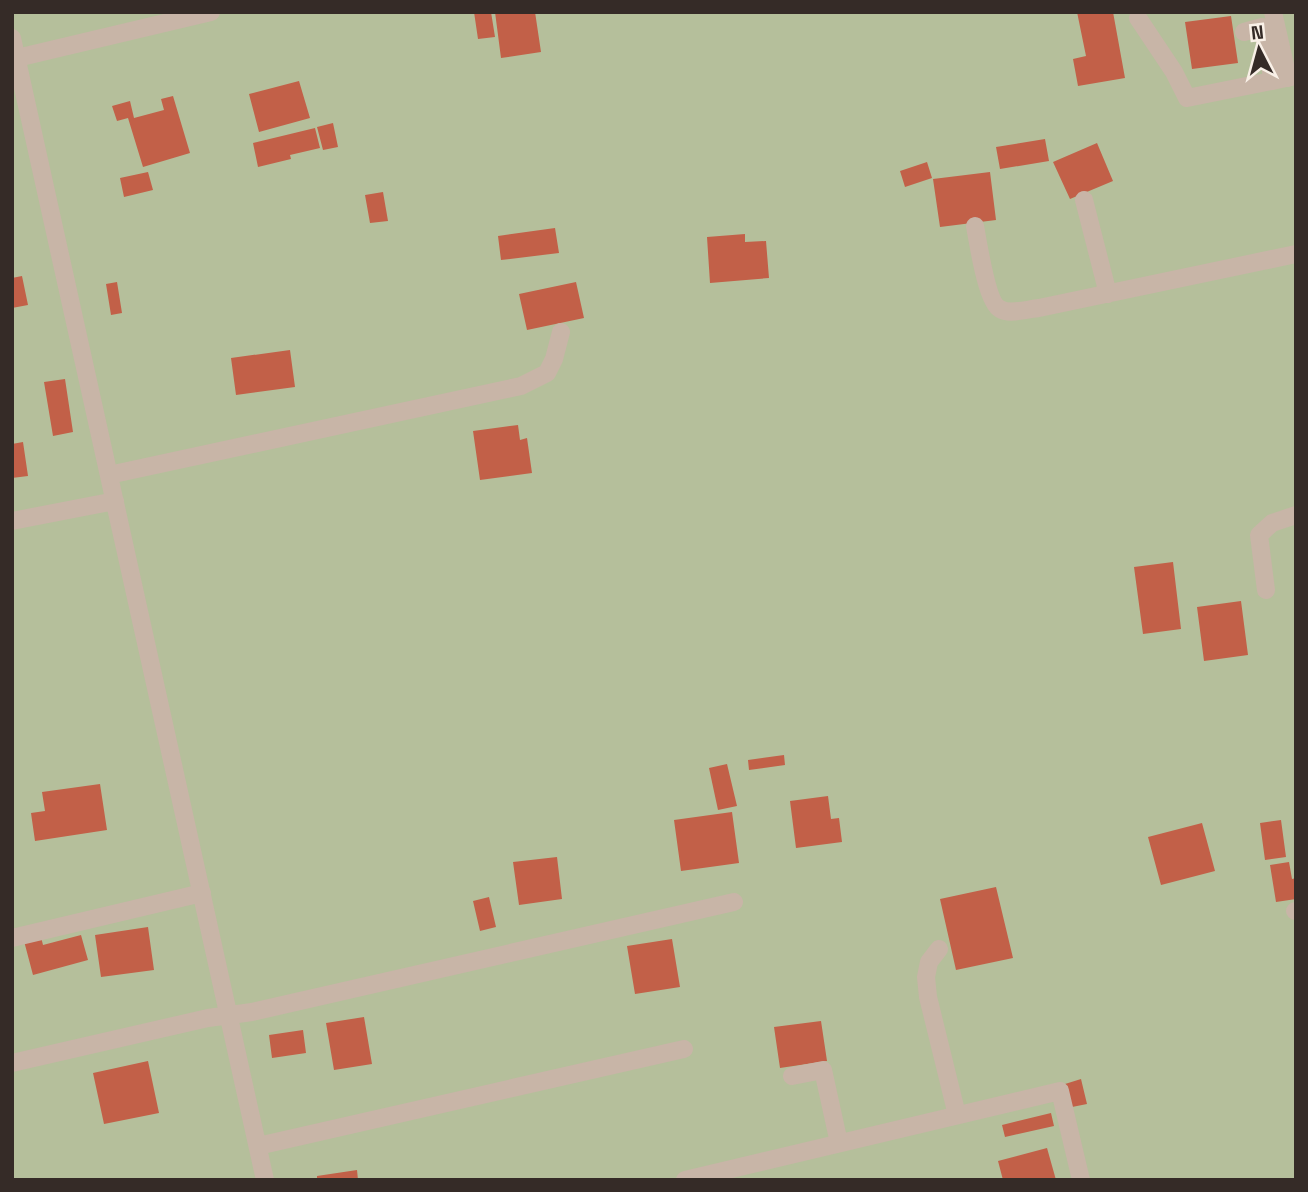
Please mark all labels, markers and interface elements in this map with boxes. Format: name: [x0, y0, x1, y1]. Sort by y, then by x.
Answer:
north arrow: [1224, 14, 1294, 84]
text: N: [1250, 19, 1265, 46]

